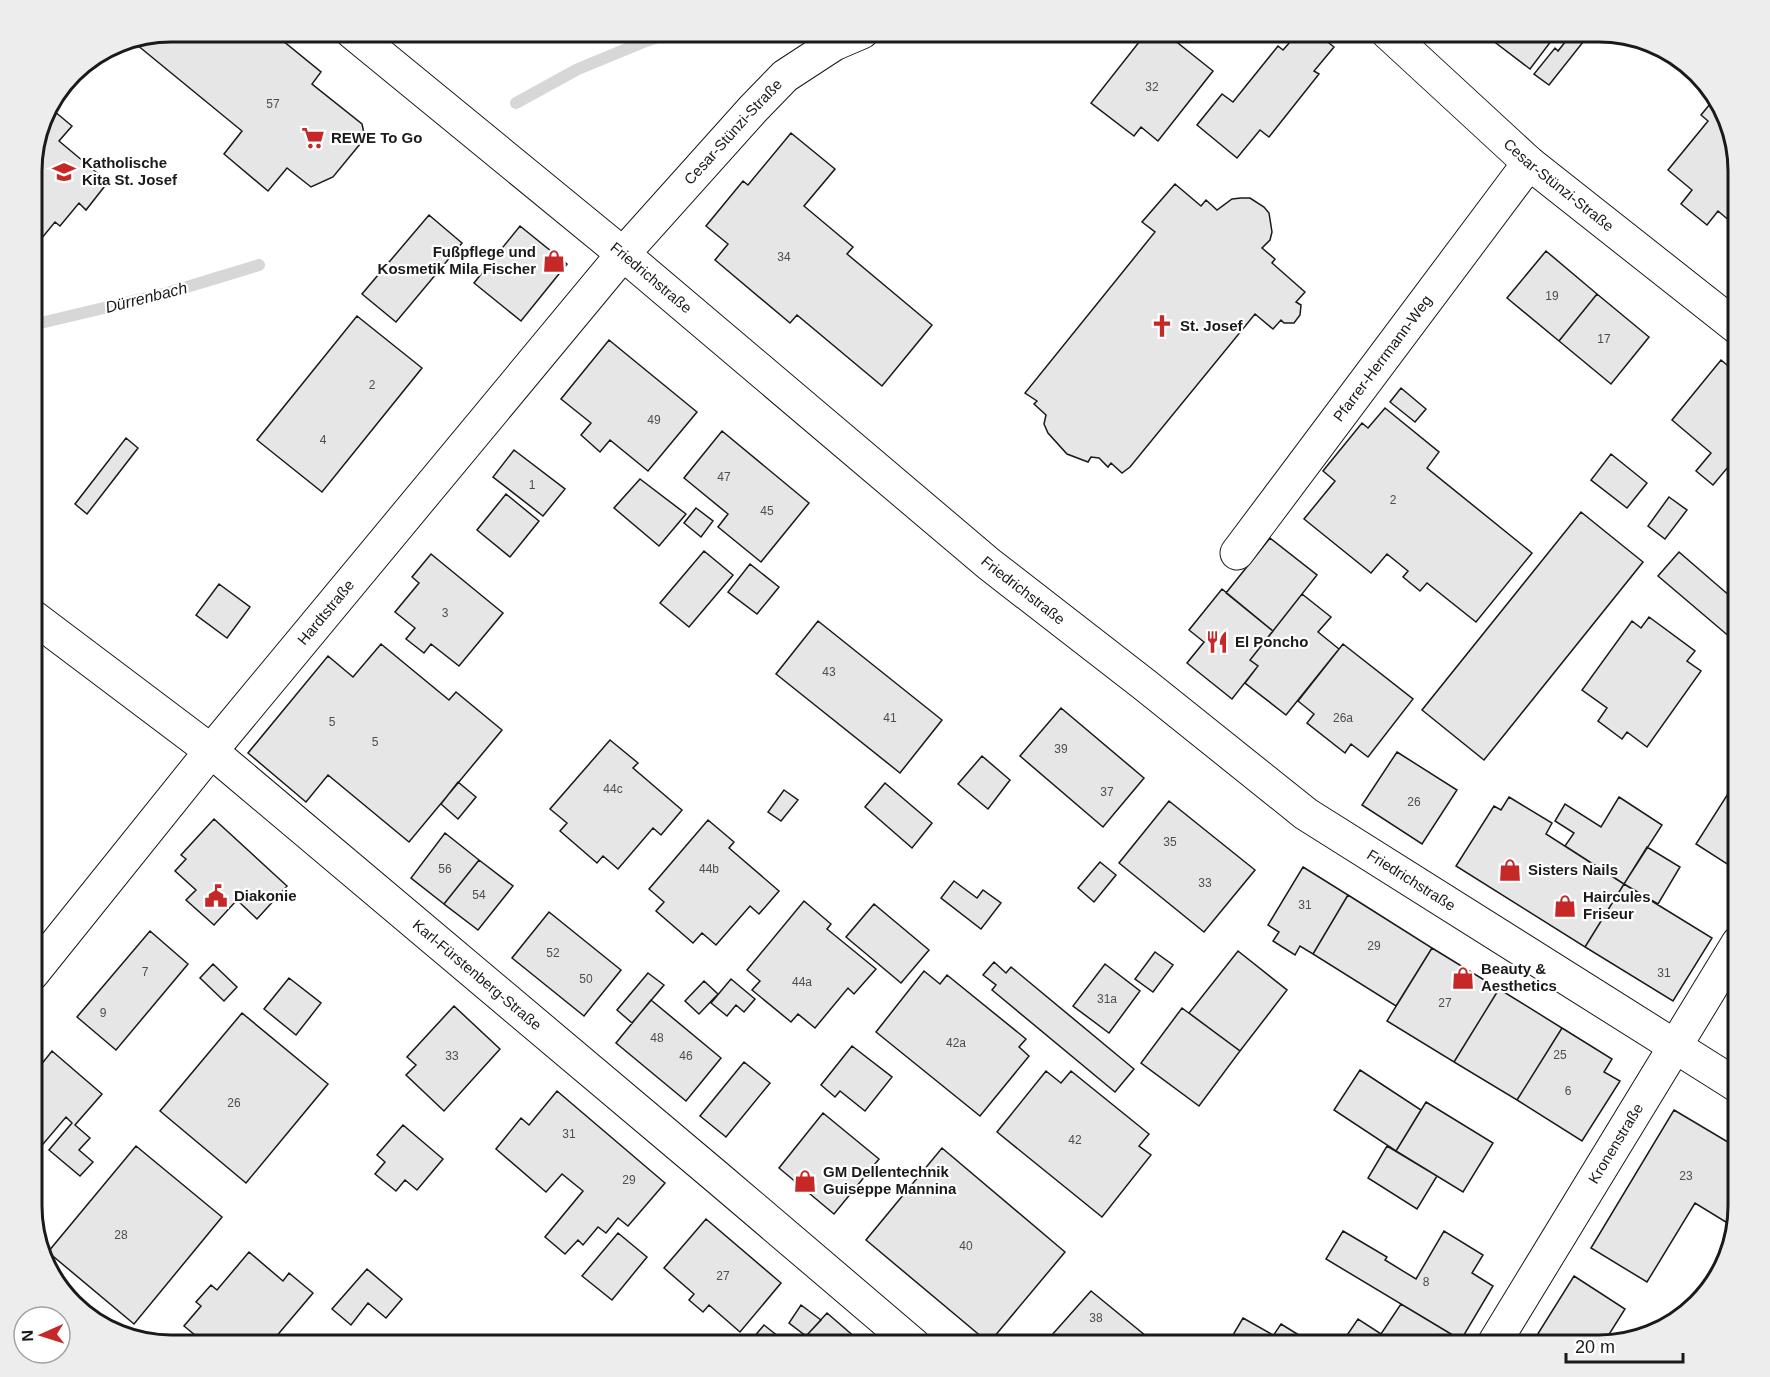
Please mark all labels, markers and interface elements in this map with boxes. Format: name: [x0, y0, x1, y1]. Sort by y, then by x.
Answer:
street label: Cesar-Stünzi-Straße: [680, 75, 785, 188]
house number: 32: [1145, 80, 1159, 94]
house number: 57: [266, 97, 280, 111]
supermarket icon: REWE To Go: [300, 125, 326, 151]
place label: REWE To Go: [331, 129, 422, 146]
street label: Cesar-Stünzi-Straße: [1500, 135, 1617, 234]
place label: Katholische Kita St. Josef: [82, 154, 178, 188]
school or university icon: Katholische Kita St. Josef: [51, 159, 77, 185]
street label: Friedrichstraße: [607, 238, 695, 316]
place label: Fußpflege und Kosmetik Mila Fischer: [378, 243, 536, 277]
shop icon: Fußpflege und Kosmetik Mila Fischer: [541, 248, 567, 274]
house number: 34: [777, 250, 791, 264]
water label: Dürrenbach: [104, 279, 189, 316]
house number: 19: [1545, 289, 1559, 303]
street label: Pfarrer-Herrmann-Weg: [1330, 292, 1435, 425]
church icon: St. Josef: [1149, 313, 1175, 339]
place label: St. Josef: [1180, 317, 1244, 334]
house number: 17: [1597, 332, 1611, 346]
house number: 2: [369, 378, 376, 392]
house number: 49: [647, 413, 661, 427]
house number: 4: [320, 433, 327, 447]
house number: 47: [717, 470, 731, 484]
house number: 1: [529, 478, 536, 492]
house number: 2: [1390, 493, 1397, 507]
house number: 45: [760, 504, 774, 518]
street label: Friedrichstraße: [978, 552, 1068, 628]
street label: Hardtstraße: [294, 576, 357, 648]
house number: 3: [442, 606, 449, 620]
restaurant icon: El Poncho: [1204, 629, 1230, 655]
place label: El Poncho: [1235, 633, 1308, 650]
house number: 43: [822, 665, 836, 679]
house number: 41: [883, 711, 897, 725]
house number: 26a: [1333, 711, 1353, 725]
house number: 5: [329, 715, 336, 729]
house number: 5: [372, 735, 379, 749]
house number: 39: [1054, 742, 1068, 756]
house number: 44c: [603, 782, 623, 796]
house number: 37: [1100, 785, 1114, 799]
house number: 26: [1407, 795, 1421, 809]
house number: 35: [1163, 835, 1177, 849]
street label: Friedrichstraße: [1364, 846, 1459, 914]
shop icon: Sisters Nails: [1497, 857, 1523, 883]
place label: Sisters Nails: [1528, 861, 1618, 878]
house number: 56: [438, 862, 452, 876]
house number: 44b: [699, 862, 719, 876]
house number: 33: [1198, 876, 1212, 890]
public building icon: Diakonie: [203, 883, 229, 909]
place label: Diakonie: [234, 887, 297, 904]
house number: 54: [472, 888, 486, 902]
place label: Haircules Friseur: [1583, 888, 1651, 922]
shop icon: Haircules Friseur: [1552, 893, 1578, 919]
house number: 31: [1298, 898, 1312, 912]
street label: Karl-Fürstenberg-Straße: [410, 916, 545, 1034]
house number: 29: [1367, 939, 1381, 953]
house number: 52: [546, 946, 560, 960]
place label: Beauty & Aesthetics: [1481, 960, 1557, 994]
house number: 7: [142, 965, 149, 979]
shop icon: Beauty & Aesthetics: [1450, 965, 1476, 991]
house number: 31: [1657, 966, 1671, 980]
house number: 50: [579, 972, 593, 986]
house number: 44a: [792, 975, 812, 989]
house number: 31a: [1097, 992, 1117, 1006]
house number: 27: [1438, 996, 1452, 1010]
house number: 9: [100, 1006, 107, 1020]
house number: 48: [650, 1031, 664, 1045]
house number: 42a: [946, 1036, 966, 1050]
house number: 25: [1553, 1048, 1567, 1062]
house number: 33: [445, 1049, 459, 1063]
house number: 46: [679, 1049, 693, 1063]
house number: 6: [1565, 1084, 1572, 1098]
house number: 26: [227, 1096, 241, 1110]
street label: Kronenstraße: [1584, 1100, 1646, 1186]
house number: 31: [562, 1127, 576, 1141]
house number: 42: [1068, 1133, 1082, 1147]
place label: GM Dellentechnik Guiseppe Mannina: [823, 1163, 957, 1197]
shop icon: GM Dellentechnik Guiseppe Mannina: [792, 1168, 818, 1194]
house number: 23: [1679, 1169, 1693, 1183]
house number: 29: [622, 1173, 636, 1187]
house number: 28: [114, 1228, 128, 1242]
house number: 40: [959, 1239, 973, 1253]
house number: 27: [716, 1269, 730, 1283]
house number: 8: [1423, 1275, 1430, 1289]
north arrow: [12, 1305, 72, 1365]
house number: 38: [1089, 1311, 1103, 1325]
scale bar: [1566, 1326, 1683, 1364]
text: N: [19, 1330, 36, 1342]
text: 20 m: [1575, 1337, 1615, 1357]

